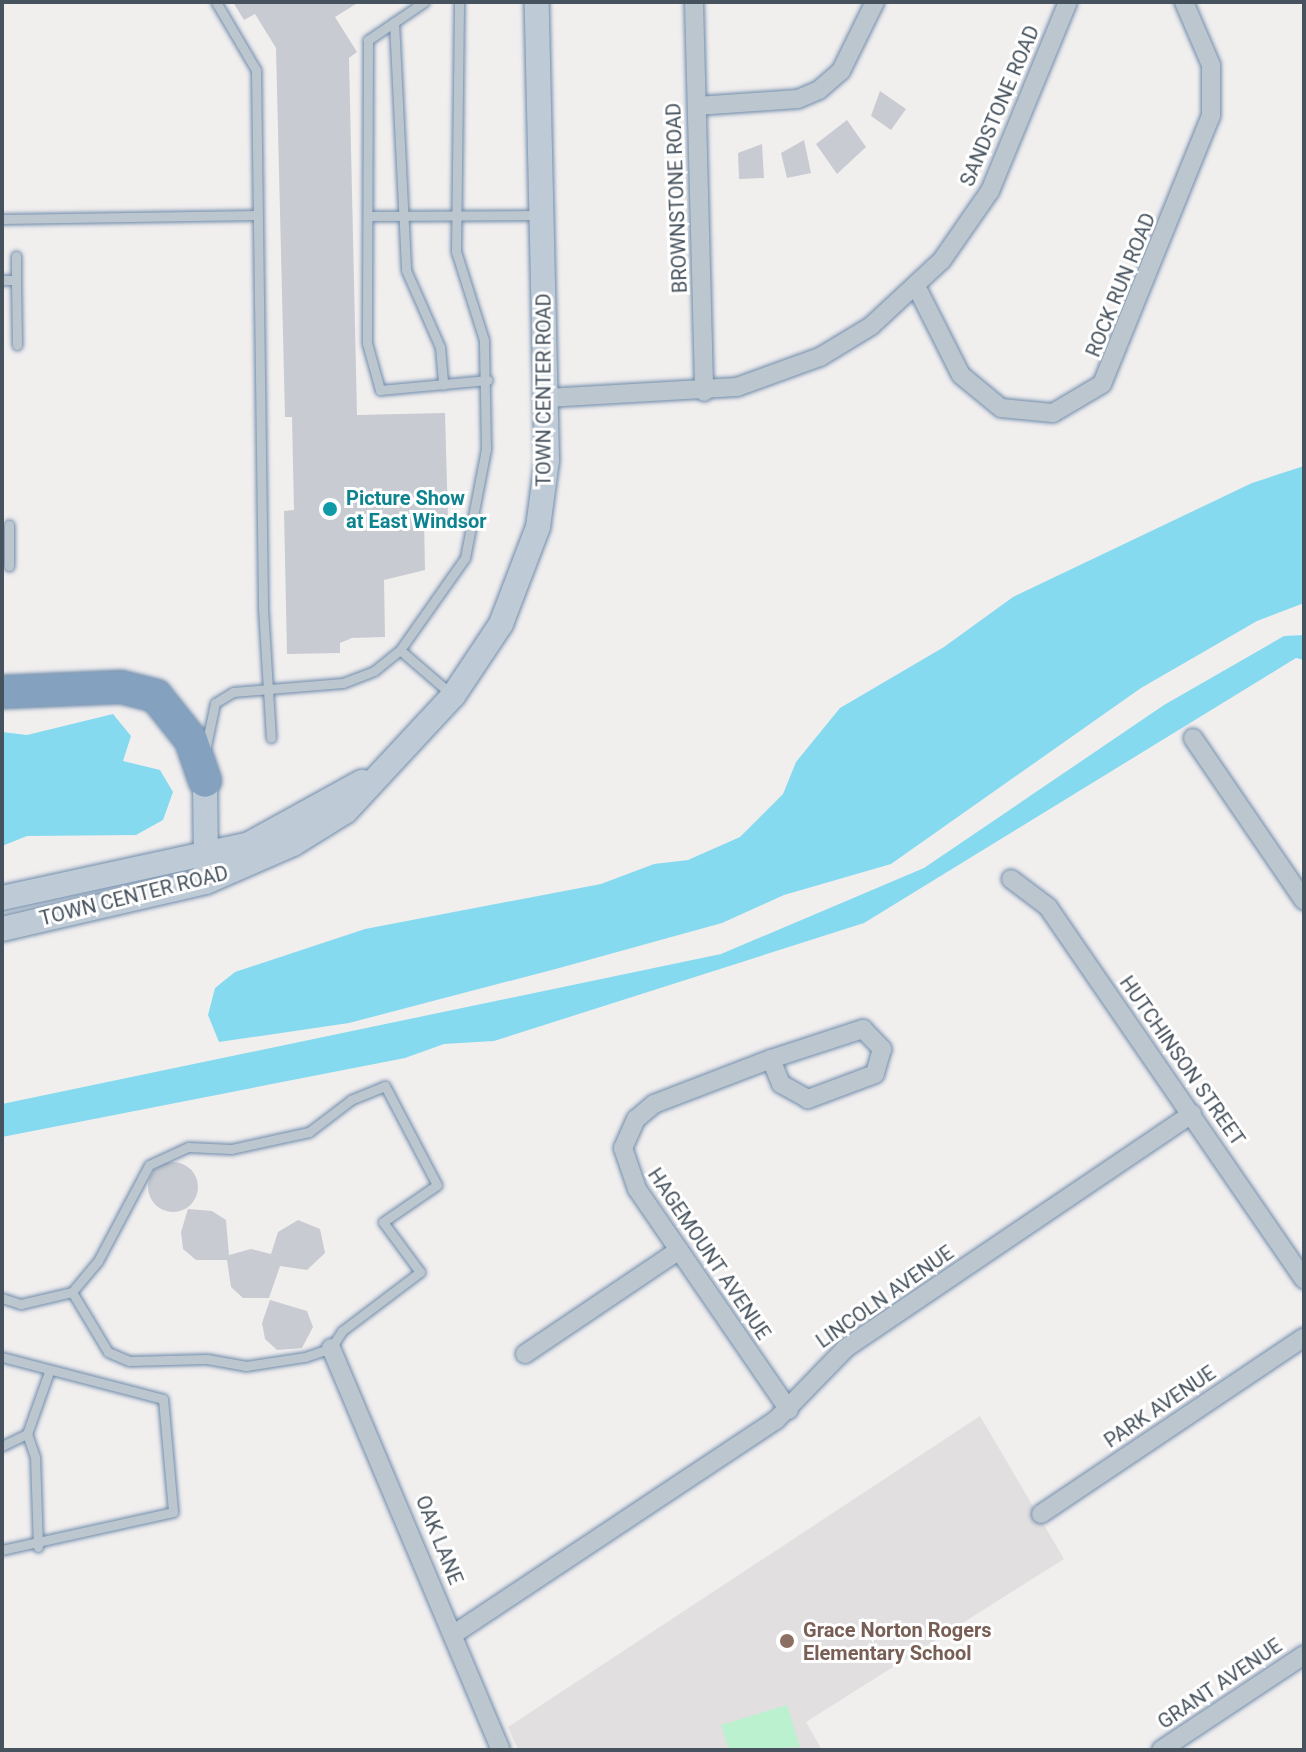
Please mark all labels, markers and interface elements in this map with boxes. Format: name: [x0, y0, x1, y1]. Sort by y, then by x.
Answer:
street label: SANDSTONE ROAD: [955, 22, 1045, 190]
street label: BROWNSTONE ROAD: [662, 102, 692, 294]
street label: ROCK RUN ROAD: [1081, 209, 1161, 361]
street label: TOWN CENTER ROAD: [532, 293, 556, 487]
place label: Picture Show at East Windsor: [346, 486, 487, 533]
marker: Picture Show at East Windsor: [321, 500, 339, 518]
street label: TOWN CENTER ROAD: [37, 861, 231, 931]
street label: HUTCHINSON STREET: [1114, 971, 1250, 1151]
street label: HAGEMOUNT AVENUE: [642, 1163, 776, 1345]
street label: LINCOLN AVENUE: [812, 1241, 958, 1353]
street label: PARK AVENUE: [1100, 1361, 1220, 1453]
street label: OAK LANE: [410, 1492, 468, 1588]
place label: Grace Norton Rogers Elementary School: [803, 1618, 992, 1665]
marker: Grace Norton Rogers Elementary School: [778, 1632, 796, 1650]
street label: GRANT AVENUE: [1153, 1634, 1287, 1734]

